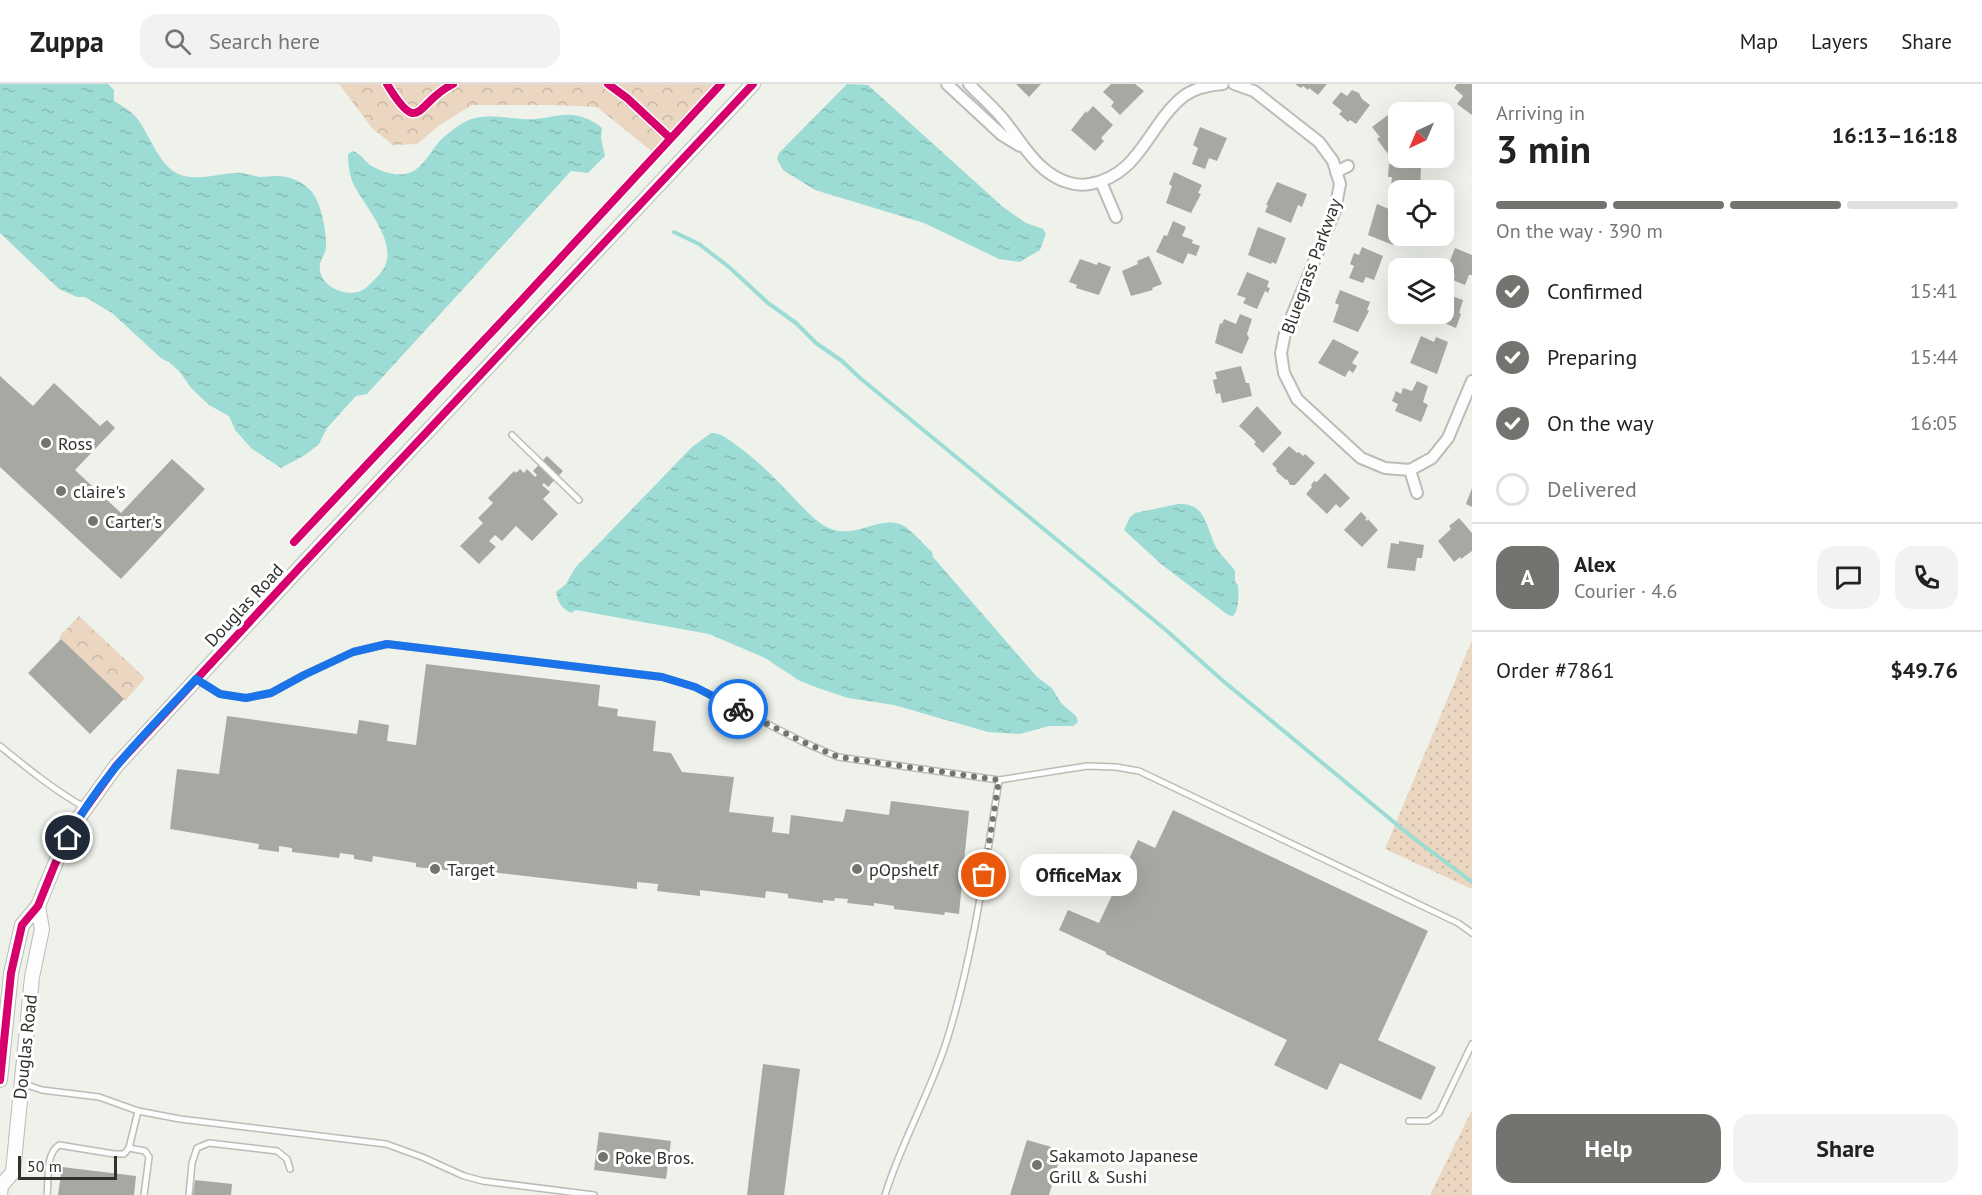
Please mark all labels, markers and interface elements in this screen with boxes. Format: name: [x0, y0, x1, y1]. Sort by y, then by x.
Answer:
search box: [140, 14, 560, 68]
text: Zuppa: [30, 23, 104, 60]
icon: search: [161, 25, 194, 58]
text: Search here: [209, 27, 320, 55]
text: Map: [1740, 28, 1778, 55]
text: Layers: [1811, 28, 1868, 55]
text: Share: [1901, 28, 1952, 55]
text: Arriving in: [1496, 100, 1585, 126]
north arrow: [1388, 102, 1454, 168]
map controls: [1388, 102, 1454, 324]
text: 16:13–16:18: [1832, 121, 1958, 149]
text: 3 min: [1496, 123, 1591, 174]
button: locate: [1388, 180, 1454, 246]
street label: Bluegrass Parkway: [1276, 194, 1346, 337]
text: On the way · 390 m: [1496, 218, 1663, 244]
button: layers: [1388, 258, 1454, 324]
icon: check: [1496, 275, 1529, 308]
text: Confirmed: [1547, 277, 1643, 305]
text: 15:41: [1910, 278, 1958, 304]
icon: check: [1496, 341, 1529, 374]
text: Preparing: [1547, 343, 1637, 371]
text: 15:44: [1910, 344, 1958, 370]
icon: check: [1496, 407, 1529, 440]
text: On the way: [1547, 409, 1654, 437]
text: 16:05: [1910, 410, 1958, 436]
place label: Ross: [58, 432, 93, 455]
marker: Ross: [39, 436, 53, 450]
text: Delivered: [1547, 475, 1637, 503]
place label: claire's: [73, 480, 126, 503]
marker: claire's: [54, 484, 68, 498]
place label: Carter's: [105, 510, 162, 533]
marker: Carter's: [86, 514, 100, 528]
button: chat: [1817, 546, 1880, 609]
button: phone: [1895, 546, 1958, 609]
text: Alex: [1574, 550, 1616, 578]
street label: Douglas Road: [200, 559, 288, 651]
text: A: [1521, 563, 1534, 591]
text: Courier · 4.6: [1574, 578, 1677, 604]
text: Order #7861: [1496, 656, 1615, 684]
text: $49.76: [1890, 656, 1958, 684]
courier: [708, 679, 768, 739]
icon: bike: [722, 693, 755, 726]
pin: [42, 812, 93, 863]
icon: home: [51, 821, 84, 854]
pin: [958, 849, 1009, 900]
callout: OfficeMax: [1020, 854, 1137, 896]
place label: Target: [447, 858, 495, 881]
place label: pOpshelf: [869, 858, 940, 881]
icon: bag: [967, 858, 1000, 891]
marker: Target: [428, 862, 442, 876]
marker: pOpshelf: [850, 862, 864, 876]
text: OfficeMax: [1036, 862, 1121, 888]
street label: Douglas Road: [8, 993, 42, 1101]
button: Help: [1496, 1114, 1721, 1183]
button: Share: [1733, 1114, 1958, 1183]
place label: Sakamoto Japanese Grill & Sushi: [1049, 1144, 1198, 1188]
place label: Poke Bros.: [615, 1146, 694, 1169]
marker: Poke Bros.: [596, 1150, 610, 1164]
scale bar: [18, 1153, 117, 1180]
text: 50 m: [27, 1156, 62, 1176]
marker: Sakamoto Japanese Grill & Sushi: [1030, 1158, 1044, 1172]

